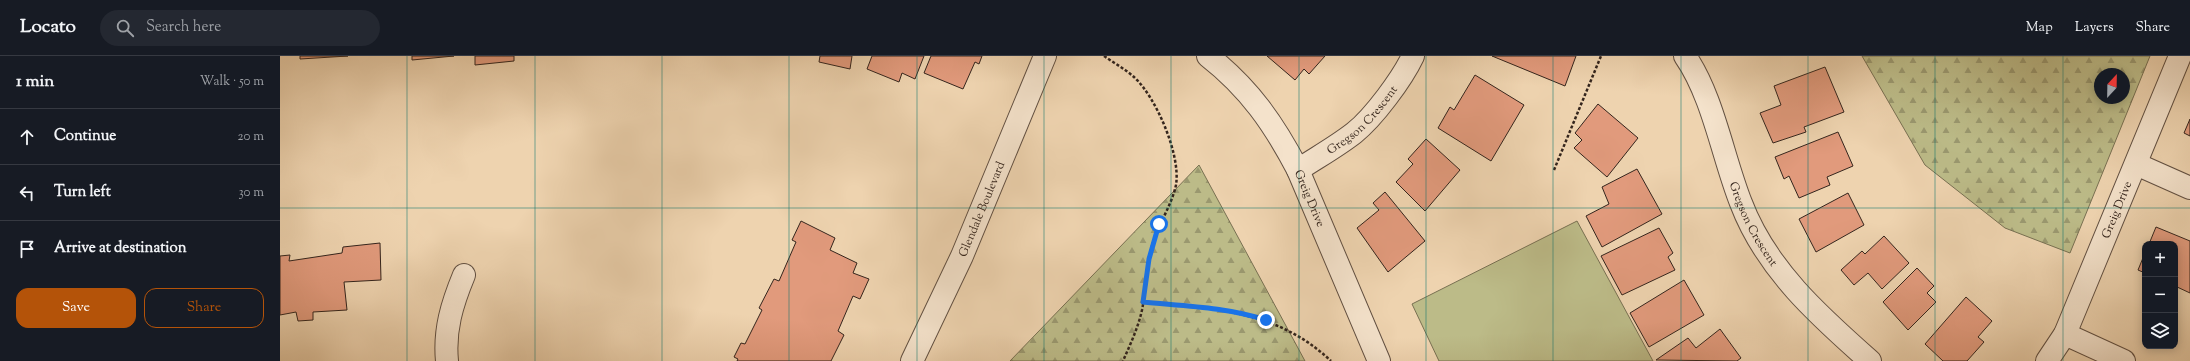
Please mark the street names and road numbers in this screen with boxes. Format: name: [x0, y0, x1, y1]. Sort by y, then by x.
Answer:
street label: Gregson Crescent: [1324, 82, 1403, 159]
street label: Glendale Boulevard: [954, 159, 1010, 260]
street label: Greig Drive: [1289, 167, 1329, 230]
street label: Greig Drive: [2097, 178, 2137, 242]
street label: Gregson Crescent: [1724, 179, 1782, 271]

